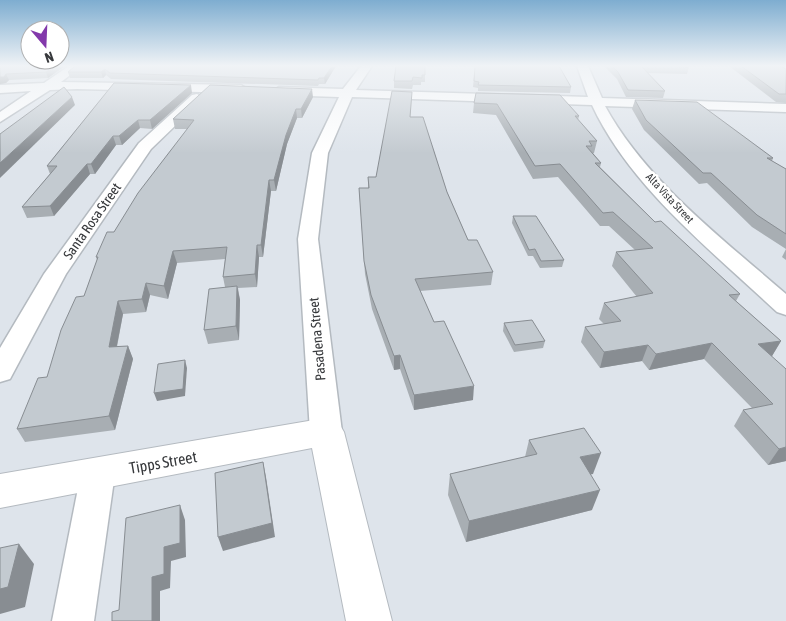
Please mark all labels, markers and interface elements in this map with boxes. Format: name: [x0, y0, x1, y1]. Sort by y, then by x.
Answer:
north arrow: [20, 20, 70, 70]
text: N: [43, 48, 56, 66]
street label: Alta Vista Street: [644, 171, 696, 225]
street label: Santa Rosa Street: [60, 180, 124, 262]
street label: Pasadena Street: [305, 297, 329, 381]
street label: Tipps Street: [128, 447, 199, 478]

